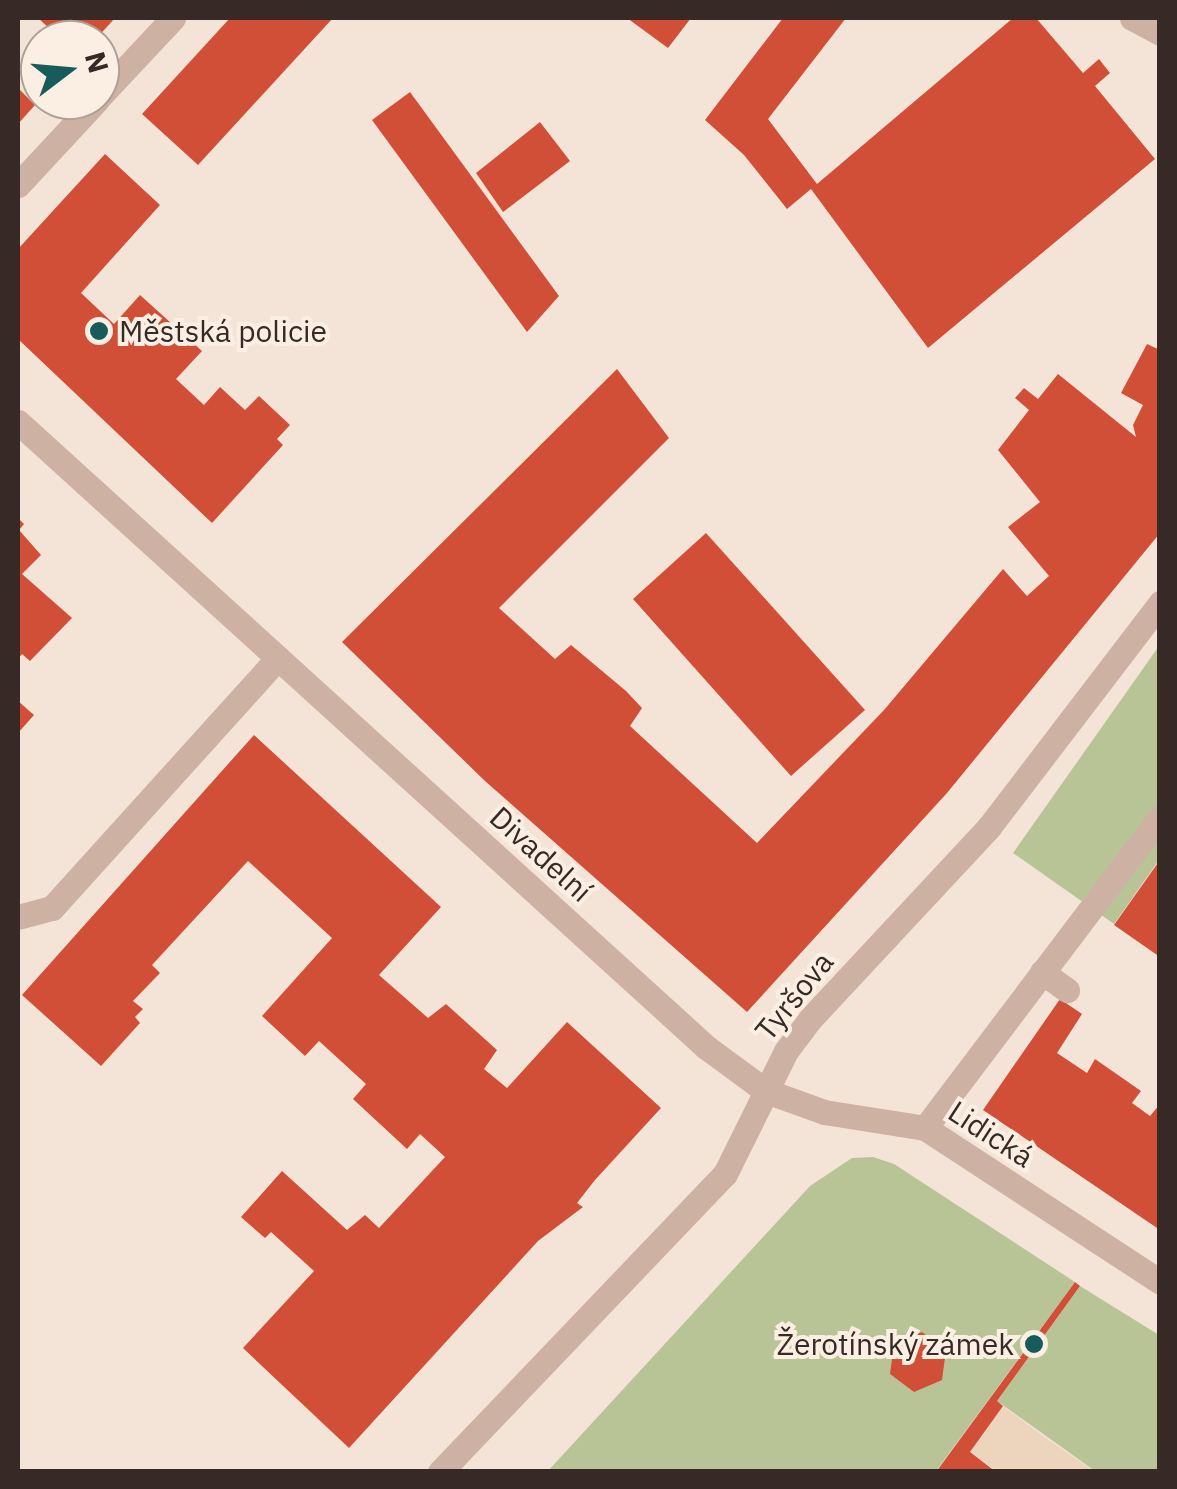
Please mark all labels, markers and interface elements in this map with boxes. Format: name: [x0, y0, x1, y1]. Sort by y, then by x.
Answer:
north arrow: [20, 20, 120, 120]
text: N: [77, 47, 118, 77]
place label: Městská policie: [119, 313, 327, 349]
marker: Městská policie: [88, 320, 110, 342]
street label: Divadelní: [483, 799, 599, 909]
street label: Tyršova: [747, 944, 841, 1048]
street label: Lidická: [942, 1093, 1040, 1175]
place label: Žerotínský zámek: [777, 1326, 1014, 1362]
marker: Žerotínský zámek: [1023, 1333, 1045, 1355]

